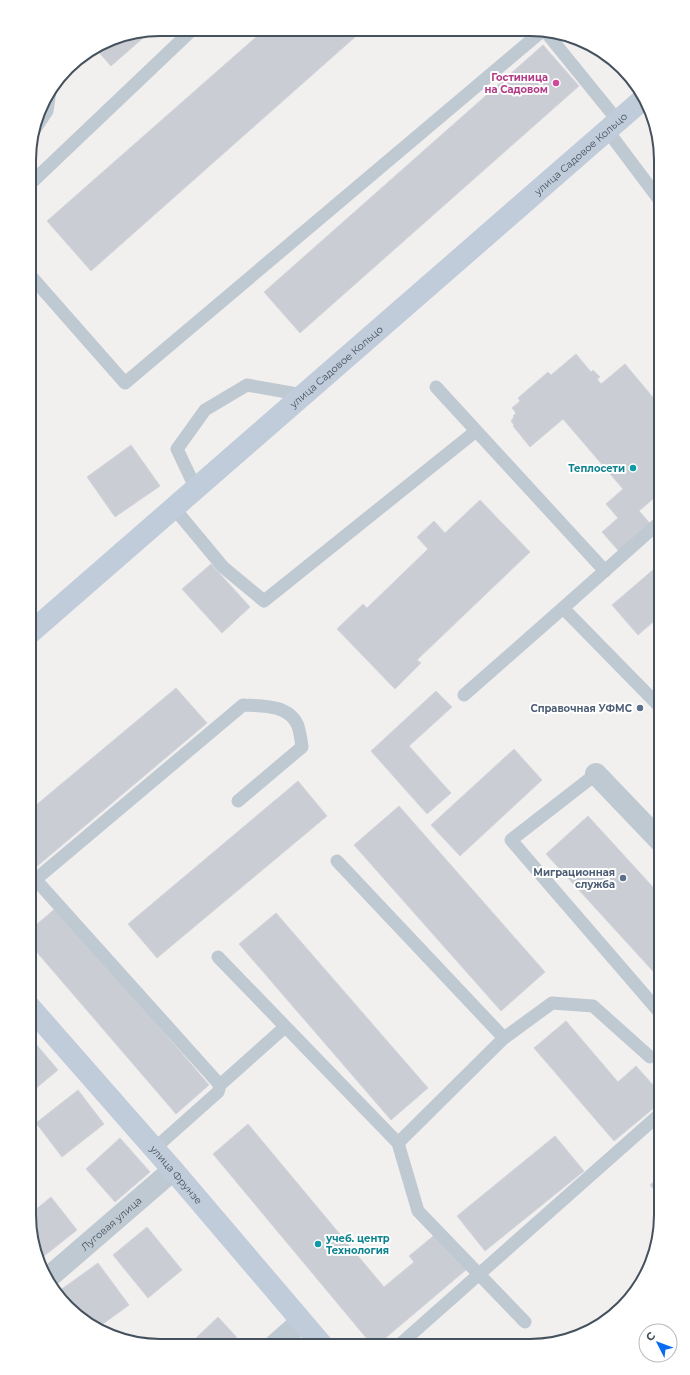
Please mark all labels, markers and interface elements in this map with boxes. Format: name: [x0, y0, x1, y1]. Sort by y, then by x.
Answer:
place label: Гостиница на Садовом: [484, 71, 548, 96]
marker: Гостиница на Садовом: [551, 78, 561, 88]
street label: улица Садовое Кольцо: [531, 110, 630, 198]
street label: улица Садовое Кольцо: [286, 322, 385, 411]
place label: Теплосети: [568, 462, 625, 475]
marker: Теплосети: [628, 463, 638, 473]
place label: Справочная УФМС: [530, 702, 633, 715]
marker: Справочная УФМС: [635, 703, 645, 713]
place label: Миграционная служба: [533, 866, 615, 891]
marker: Миграционная служба: [618, 873, 628, 883]
street label: улица Фрунзе: [147, 1142, 206, 1207]
street label: Луговая улица: [78, 1194, 144, 1253]
place label: учеб. центр Технология: [325, 1232, 390, 1257]
marker: учеб. центр Технология: [313, 1239, 323, 1249]
north arrow: [638, 1323, 678, 1363]
text: С: [643, 1329, 658, 1344]

